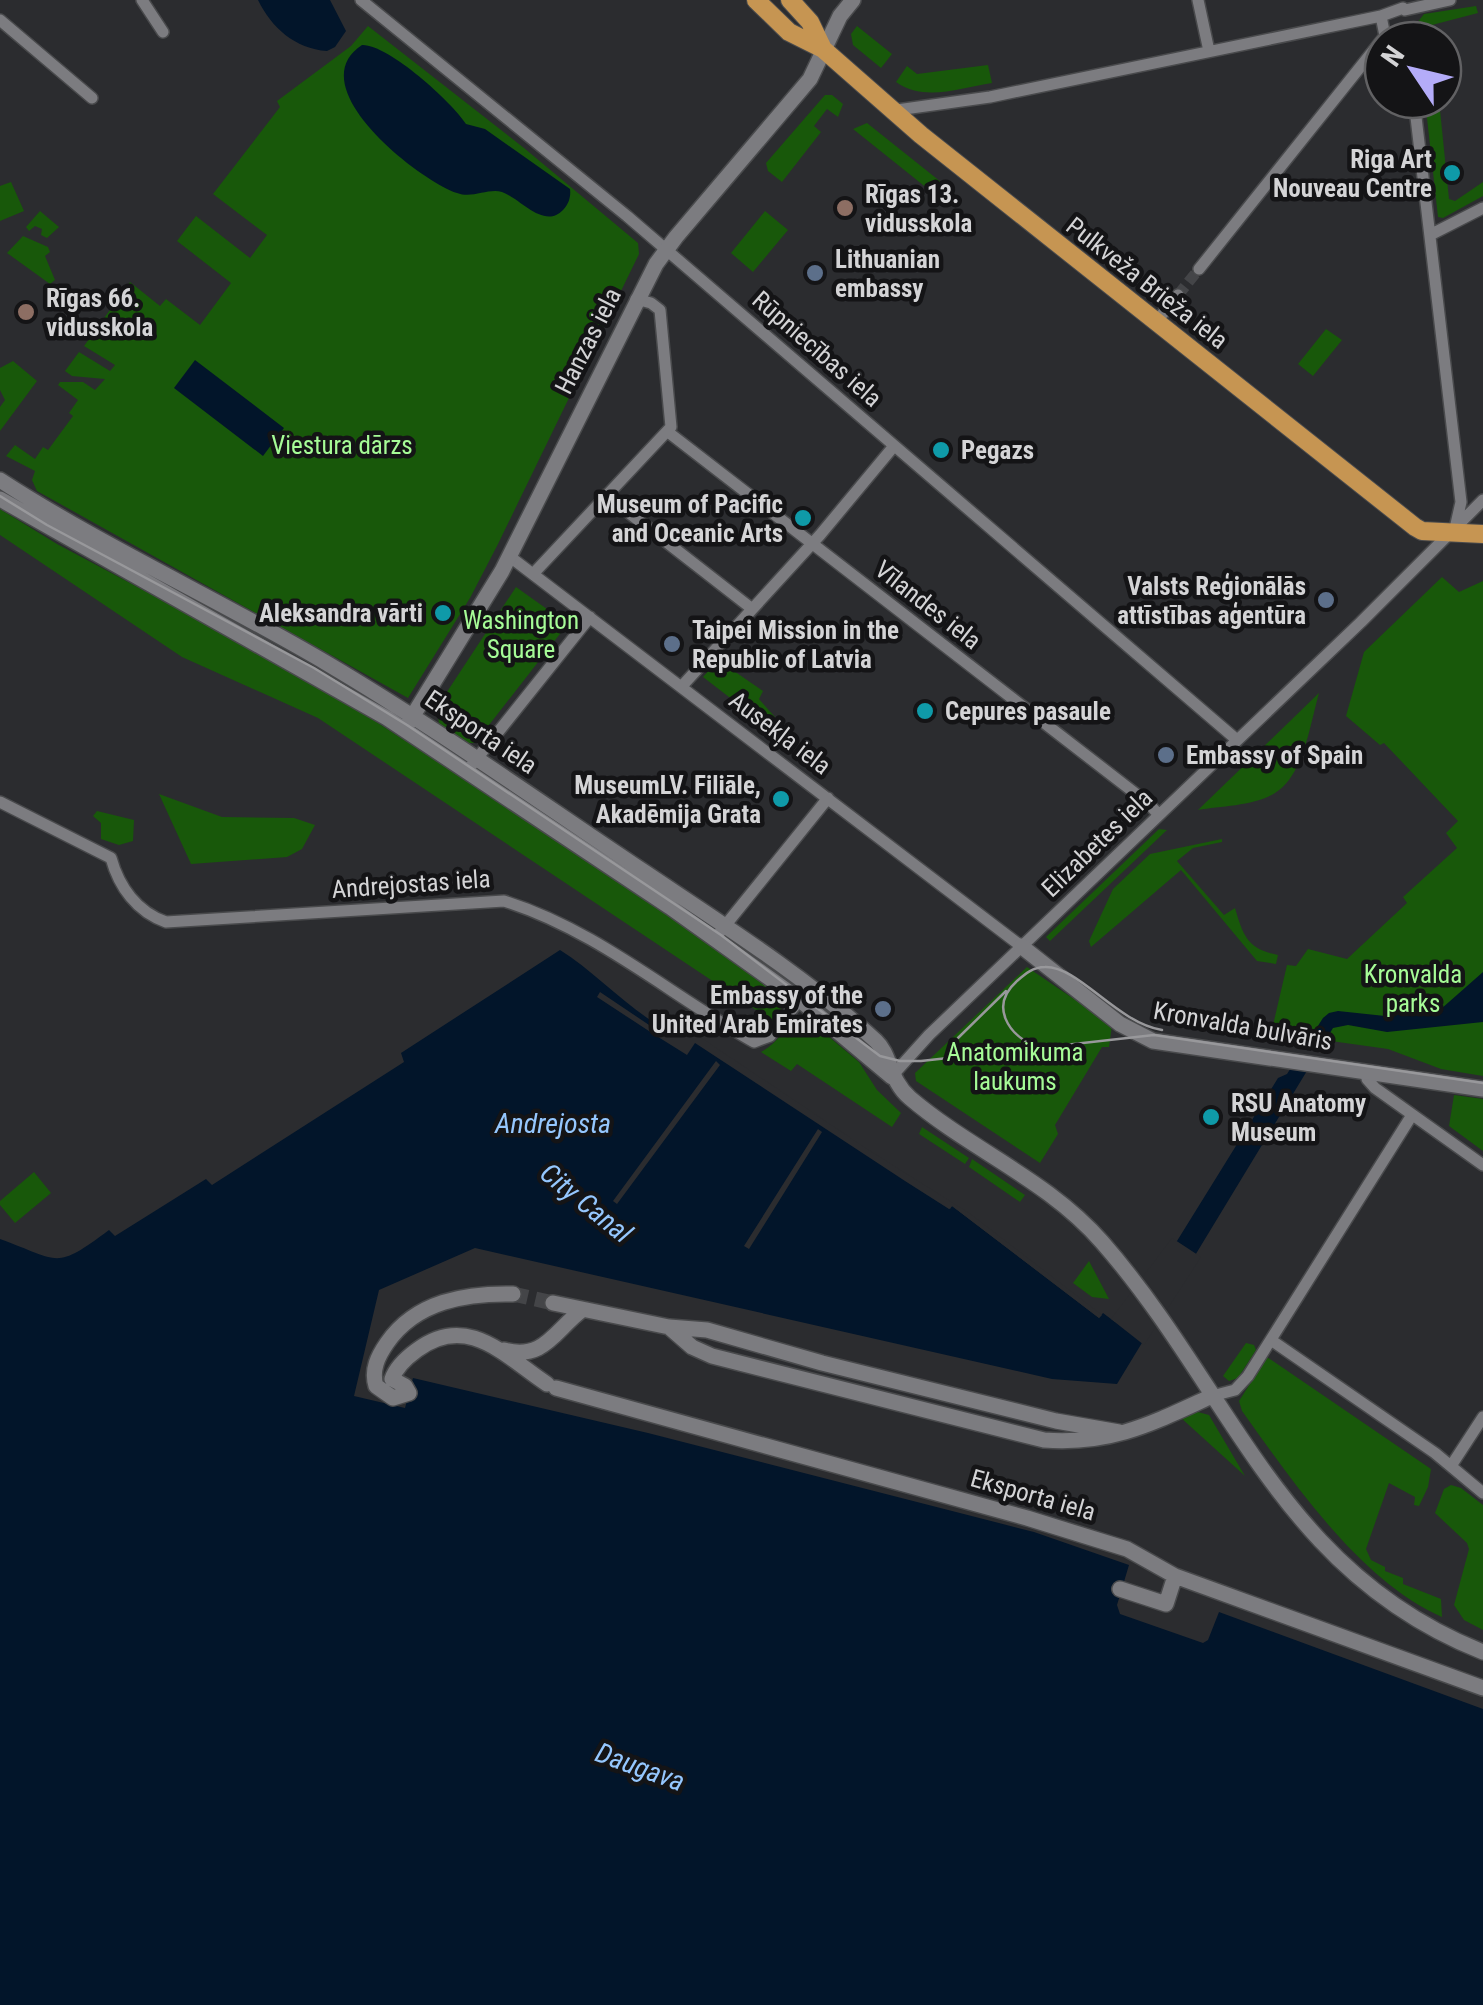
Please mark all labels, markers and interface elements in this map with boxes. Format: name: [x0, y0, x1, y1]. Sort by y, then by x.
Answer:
north arrow: [1363, 20, 1463, 120]
text: N: [1374, 39, 1411, 72]
place label: Riga Art Nouveau Centre: [1273, 145, 1432, 203]
marker: Riga Art Nouveau Centre: [1441, 162, 1463, 184]
place label: Rīgas 13. vidusskola: [865, 180, 972, 238]
marker: Rīgas 13. vidusskola: [834, 197, 856, 219]
street label: Pulkveža Brieža iela: [1061, 211, 1233, 355]
place label: Lithuanian embassy: [835, 245, 940, 303]
marker: Lithuanian embassy: [804, 262, 826, 284]
street label: Hanzas iela: [549, 283, 627, 399]
place label: Rīgas 66. vidusskola: [46, 284, 153, 342]
street label: Rūpniecības iela: [747, 285, 887, 413]
marker: Rīgas 66. vidusskola: [15, 301, 37, 323]
park label: Viestura dārzs: [271, 431, 413, 460]
place label: Pegazs: [961, 436, 1034, 465]
marker: Pegazs: [930, 439, 952, 461]
place label: Museum of Pacific and Oceanic Arts: [597, 490, 783, 548]
marker: Museum of Pacific and Oceanic Arts: [792, 507, 814, 529]
street label: Vīlandes iela: [869, 555, 987, 655]
place label: Valsts Reģionālās attīstības aģentūra: [1117, 572, 1306, 630]
marker: Valsts Reģionālās attīstības aģentūra: [1315, 589, 1337, 611]
place label: Aleksandra vārti: [259, 599, 423, 628]
marker: Aleksandra vārti: [432, 602, 454, 624]
park label: Washington Square: [463, 606, 579, 664]
place label: Taipei Mission in the Republic of Latvia: [692, 616, 899, 674]
marker: Taipei Mission in the Republic of Latvia: [661, 633, 683, 655]
street label: Eksporta iela: [420, 684, 542, 780]
street label: Ausekļa iela: [723, 685, 836, 781]
place label: Cepures pasaule: [945, 697, 1111, 726]
marker: Cepures pasaule: [914, 700, 936, 722]
place label: Embassy of Spain: [1186, 741, 1363, 770]
marker: Embassy of Spain: [1155, 744, 1177, 766]
place label: MuseumLV. Filiāle, Akadēmija Grata: [574, 771, 761, 829]
street label: Elizabetes iela: [1036, 783, 1158, 903]
marker: MuseumLV. Filiāle, Akadēmija Grata: [770, 788, 792, 810]
street label: Andrejostas iela: [331, 864, 491, 904]
park label: Kronvalda parks: [1364, 960, 1462, 1018]
place label: Embassy of the United Arab Emirates: [652, 981, 863, 1039]
street label: Kronvalda bulvāris: [1151, 996, 1335, 1056]
marker: Embassy of the United Arab Emirates: [872, 998, 894, 1020]
park label: Anatomikuma laukums: [947, 1038, 1083, 1096]
place label: RSU Anatomy Museum: [1231, 1089, 1366, 1147]
marker: RSU Anatomy Museum: [1200, 1106, 1222, 1128]
water label: Andrejosta: [494, 1107, 611, 1140]
water label: City Canal: [534, 1156, 639, 1250]
street label: Eksporta iela: [967, 1463, 1099, 1527]
water label: Daugava: [591, 1736, 689, 1798]

